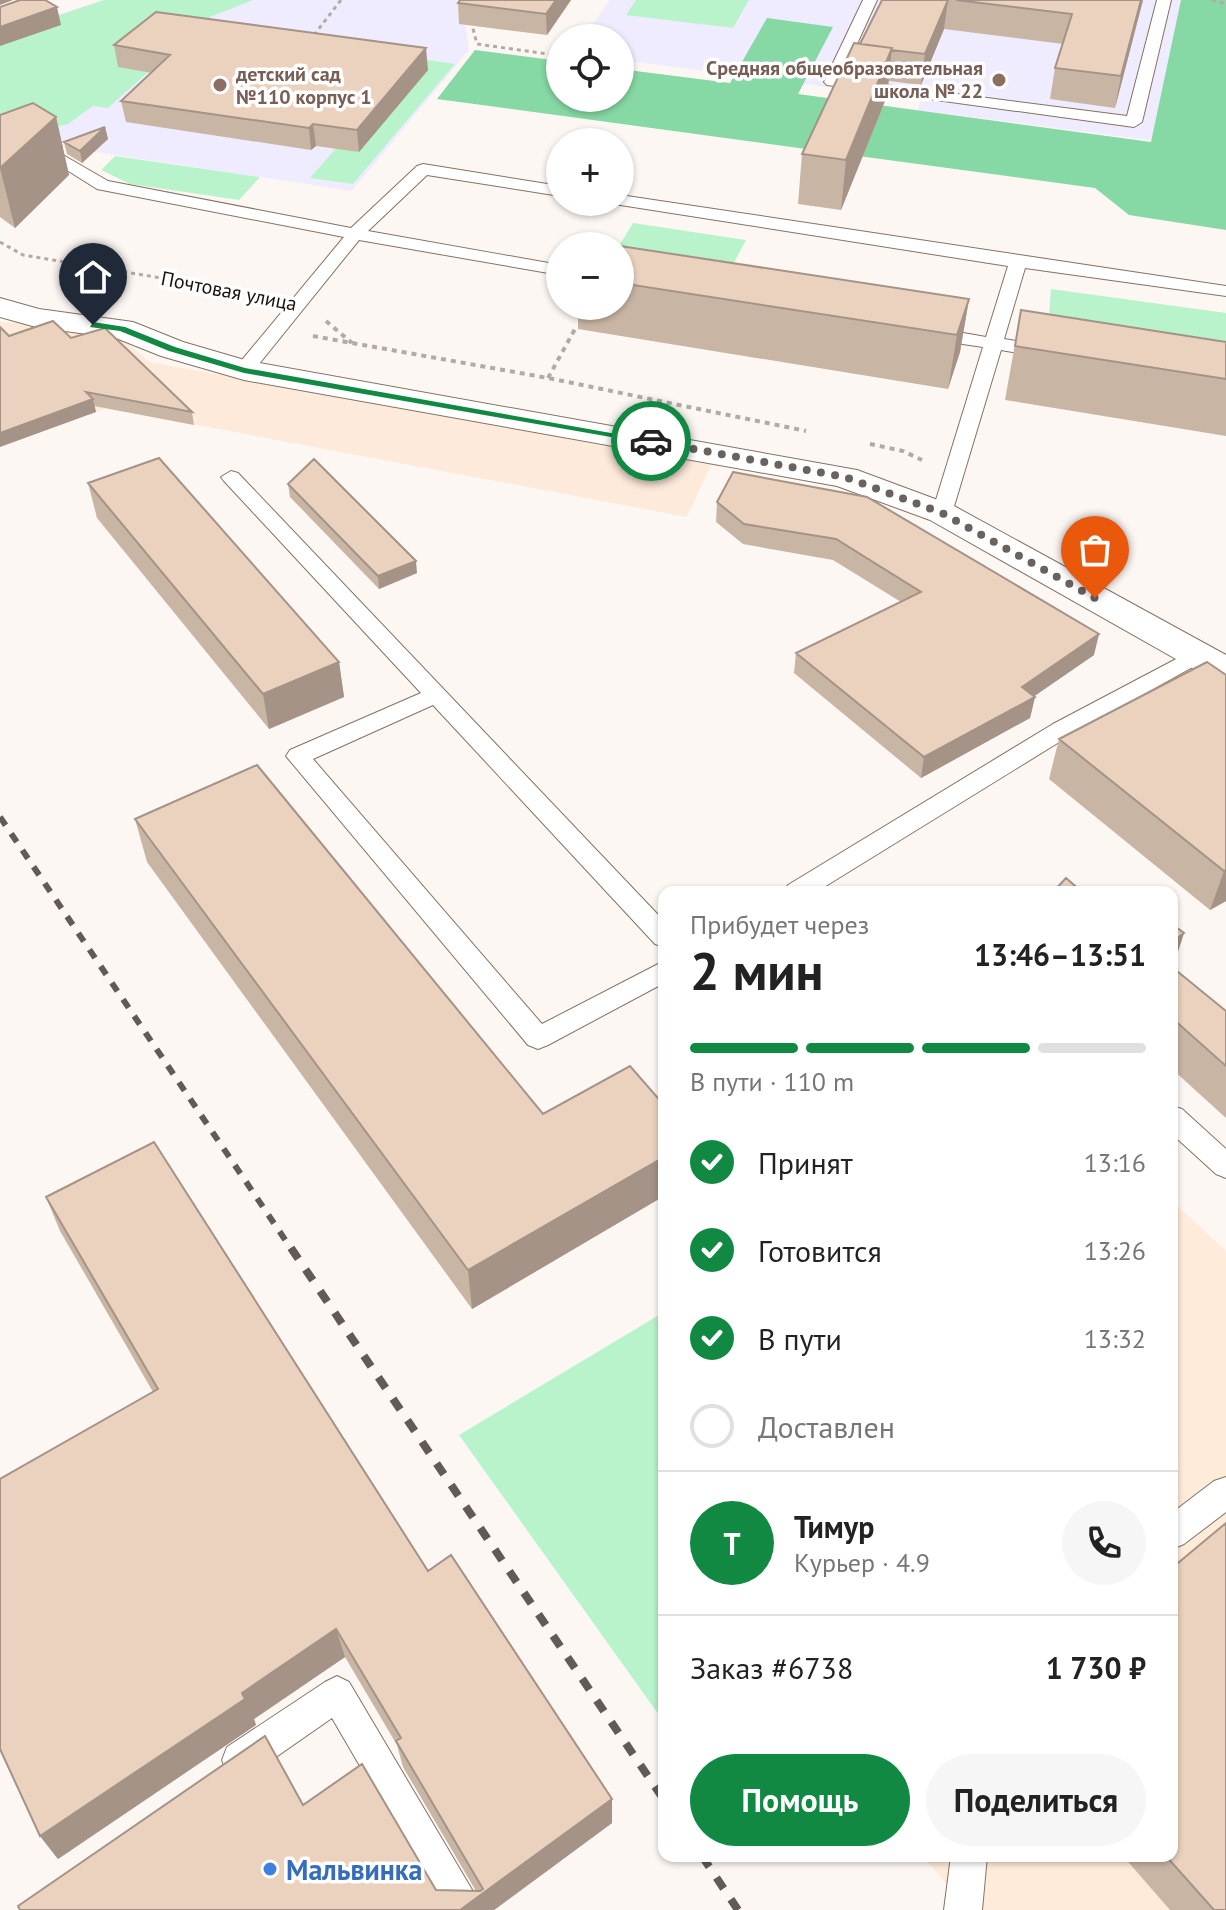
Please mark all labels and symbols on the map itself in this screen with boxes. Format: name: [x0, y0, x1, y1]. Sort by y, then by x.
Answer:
place label: Средняя общеобразовательная школа № 22: [706, 55, 983, 104]
place label: детский сад №110 корпус 1: [235, 61, 372, 110]
marker: Средняя общеобразовательная школа № 22: [990, 71, 1008, 89]
marker: детский сад №110 корпус 1: [211, 76, 229, 94]
pin: [59, 243, 127, 325]
street label: Почтовая улица: [159, 265, 299, 317]
courier: [611, 401, 691, 481]
pin: [1061, 516, 1129, 598]
place label: Мальвинка: [286, 1851, 422, 1888]
marker: Мальвинка: [261, 1860, 279, 1878]

